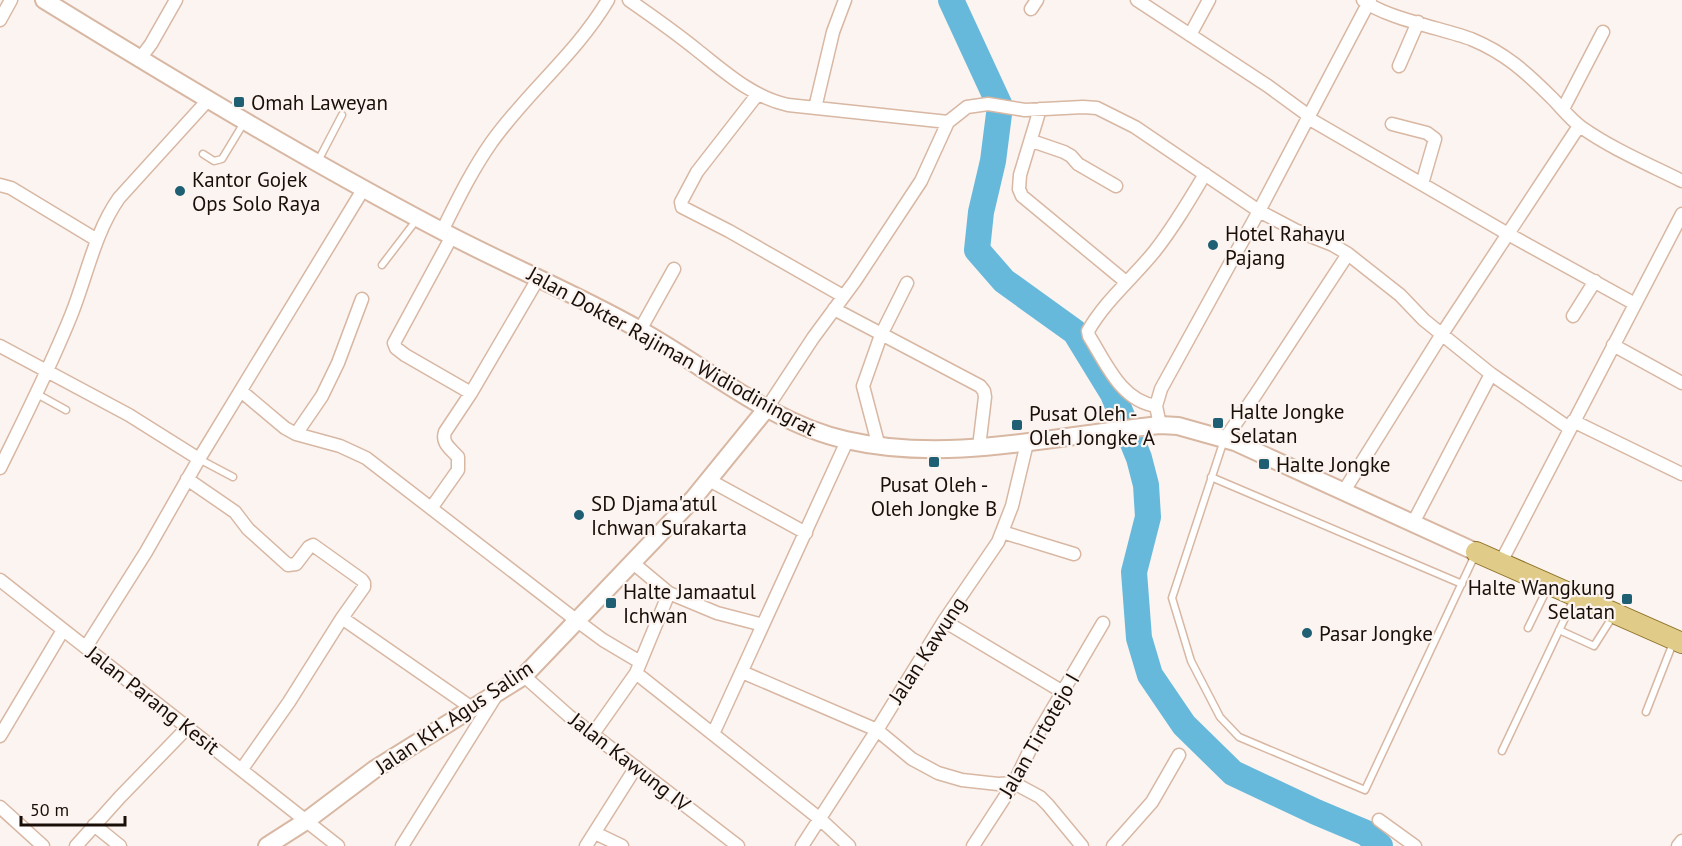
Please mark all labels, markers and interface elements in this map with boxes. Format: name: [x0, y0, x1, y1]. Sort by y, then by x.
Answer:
place label: Omah Laweyan: [251, 89, 388, 116]
marker: Omah Laweyan: [232, 95, 246, 109]
place label: Kantor Gojek Ops Solo Raya: [192, 166, 320, 217]
marker: Kantor Gojek Ops Solo Raya: [173, 184, 187, 198]
place label: Hotel Rahayu Pajang: [1225, 220, 1345, 271]
marker: Hotel Rahayu Pajang: [1206, 238, 1220, 252]
street label: Jalan Dokter Rajiman Widiodiningrat: [522, 260, 821, 442]
place label: Halte Jongke Selatan: [1230, 398, 1344, 449]
place label: Pusat Oleh - Oleh Jongke A: [1029, 400, 1156, 451]
marker: Halte Jongke Selatan: [1211, 416, 1225, 430]
marker: Pusat Oleh - Oleh Jongke A: [1010, 418, 1024, 432]
place label: Halte Jongke: [1276, 451, 1390, 478]
marker: Pusat Oleh - Oleh Jongke B: [927, 455, 941, 469]
marker: Halte Jongke: [1257, 457, 1271, 471]
place label: Pusat Oleh - Oleh Jongke B: [871, 471, 997, 522]
place label: SD Djama'atul Ichwan Surakarta: [591, 490, 747, 541]
marker: SD Djama'atul Ichwan Surakarta: [572, 508, 586, 522]
place label: Halte Wangkung Selatan: [1468, 574, 1615, 625]
place label: Halte Jamaatul Ichwan: [623, 578, 756, 629]
street label: Jalan Kawung: [882, 591, 972, 709]
marker: Halte Wangkung Selatan: [1620, 592, 1634, 606]
marker: Halte Jamaatul Ichwan: [604, 596, 618, 610]
place label: Pasar Jongke: [1319, 620, 1433, 647]
marker: Pasar Jongke: [1300, 626, 1314, 640]
street label: Jalan Parang Kesit: [80, 639, 225, 760]
street label: Jalan KH. Agus Salim: [369, 654, 538, 780]
street label: Jalan Tirtotejo I: [992, 668, 1085, 803]
street label: Jalan Kawung IV: [563, 706, 696, 818]
scale bar: [21, 789, 124, 827]
text: 50 m: [30, 798, 69, 821]

